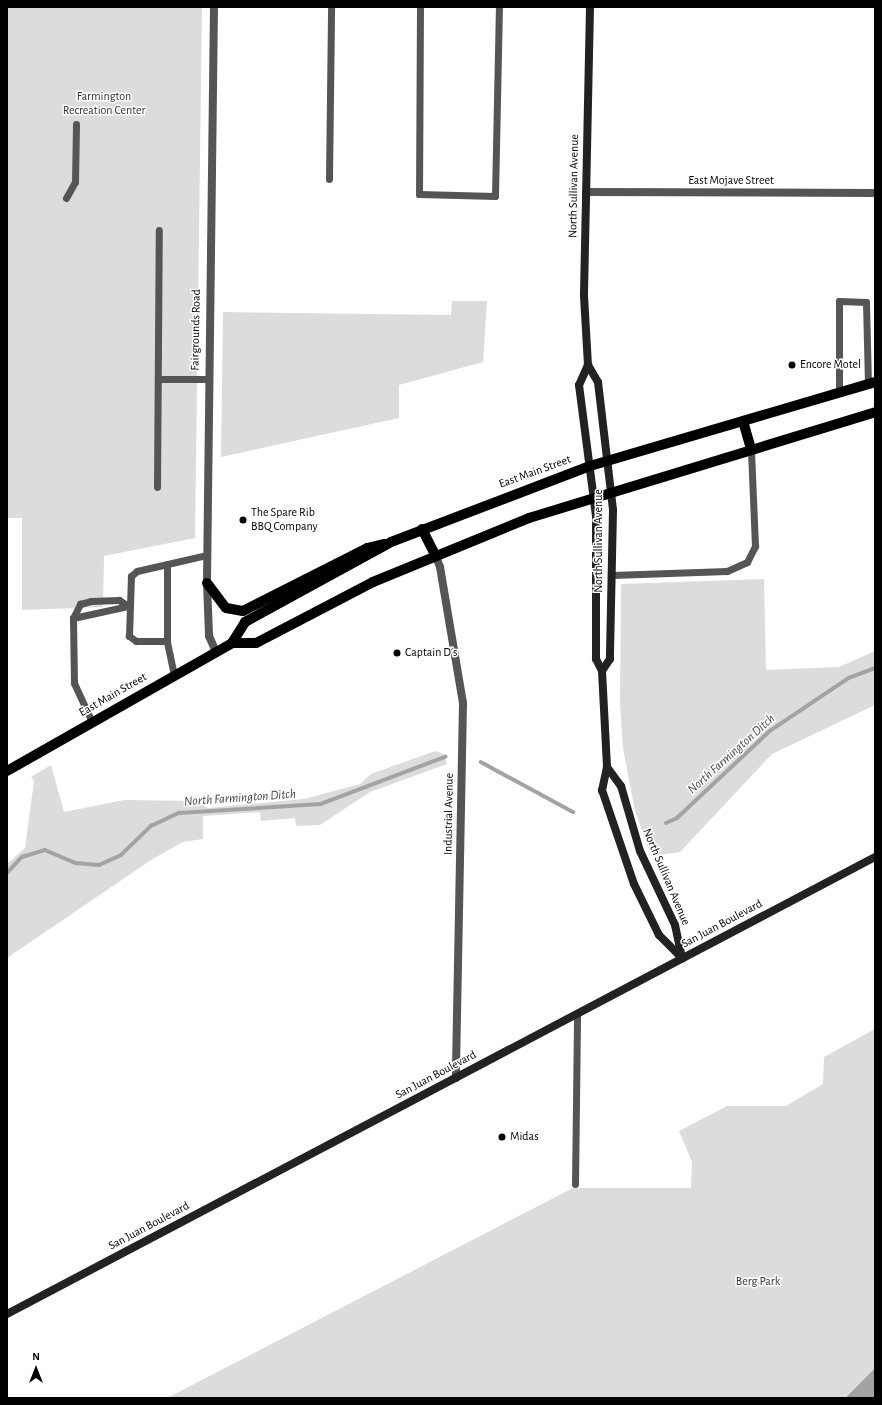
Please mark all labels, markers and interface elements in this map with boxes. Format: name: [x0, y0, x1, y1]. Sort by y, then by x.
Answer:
park label: Farmington Recreation Center: [63, 90, 145, 118]
street label: North Sullivan Avenue: [566, 134, 582, 238]
street label: East Mojave Street: [688, 174, 774, 188]
street label: Fairgrounds Road: [188, 289, 204, 371]
place label: Encore Motel: [800, 358, 861, 372]
marker: Encore Motel: [787, 360, 797, 370]
street label: East Main Street: [497, 452, 573, 492]
street label: North Sullivan Avenue: [592, 489, 606, 593]
place label: The Spare Rib BBQ Company: [251, 506, 318, 534]
marker: The Spare Rib BBQ Company: [238, 515, 248, 525]
place label: Captain D's: [405, 646, 457, 660]
marker: Captain D's: [392, 648, 402, 658]
street label: East Main Street: [77, 670, 149, 720]
water label: North Farmington Ditch: [685, 712, 779, 798]
street label: Industrial Avenue: [441, 773, 457, 855]
water label: North Farmington Ditch: [184, 787, 296, 811]
street label: North Sullivan Avenue: [639, 826, 693, 928]
street label: San Juan Boulevard: [679, 897, 765, 951]
street label: San Juan Boulevard: [393, 1048, 479, 1102]
place label: Midas: [510, 1130, 539, 1144]
marker: Midas: [497, 1132, 507, 1142]
street label: San Juan Boulevard: [106, 1199, 192, 1253]
park label: Berg Park: [736, 1275, 780, 1289]
north arrow: [16, 1349, 56, 1389]
text: N: [32, 1351, 40, 1362]

